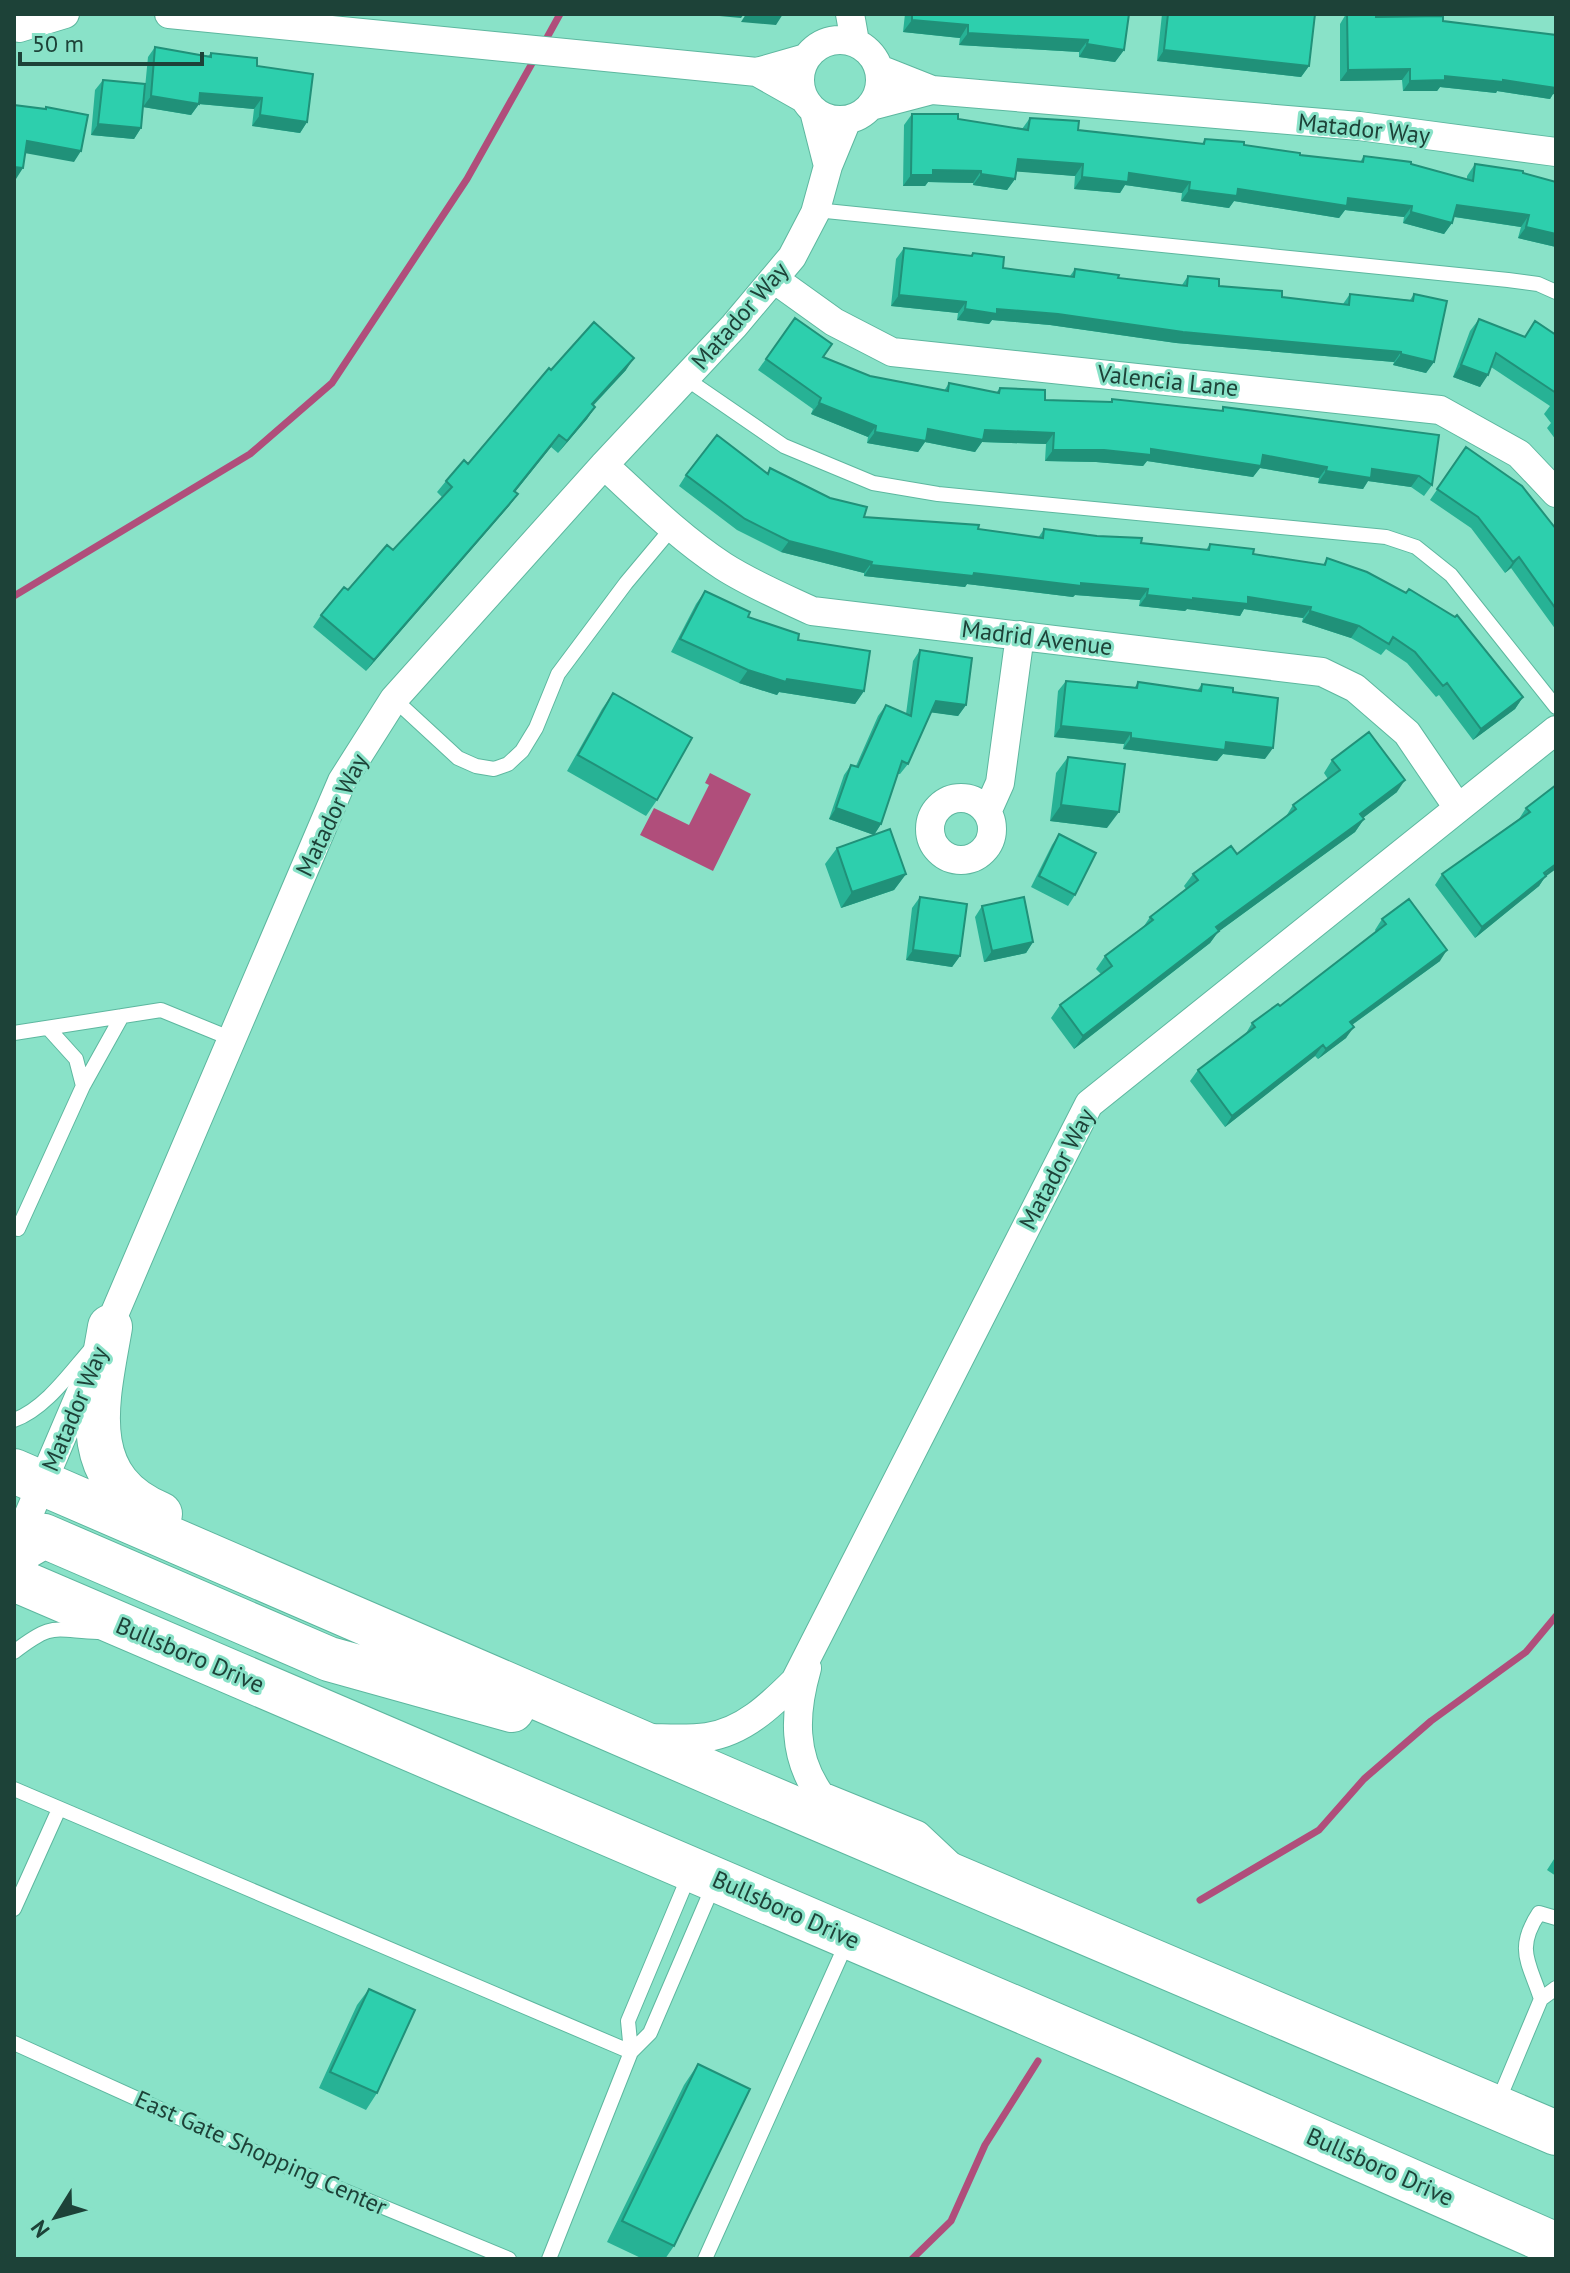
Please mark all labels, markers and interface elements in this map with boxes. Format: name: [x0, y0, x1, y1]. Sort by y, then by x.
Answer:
scale bar: [20, 16, 202, 66]
text: 50 m: [32, 28, 84, 59]
street label: Matador Way: [1296, 106, 1432, 151]
street label: Matador Way: [684, 255, 795, 376]
street label: Valencia Lane: [1095, 358, 1240, 403]
street label: Madrid Avenue: [960, 613, 1114, 662]
street label: Matador Way: [289, 748, 375, 881]
street label: Matador Way: [1012, 1103, 1101, 1235]
street label: Matador Way: [34, 1342, 115, 1476]
street label: Bullsboro Drive: [111, 1609, 269, 1700]
street label: Bullsboro Drive: [708, 1863, 865, 1956]
street label: East Gate Shopping Center: [130, 2083, 392, 2222]
street label: Bullsboro Drive: [1302, 2120, 1459, 2213]
north arrow: [16, 2177, 96, 2257]
text: N: [24, 2215, 56, 2243]

